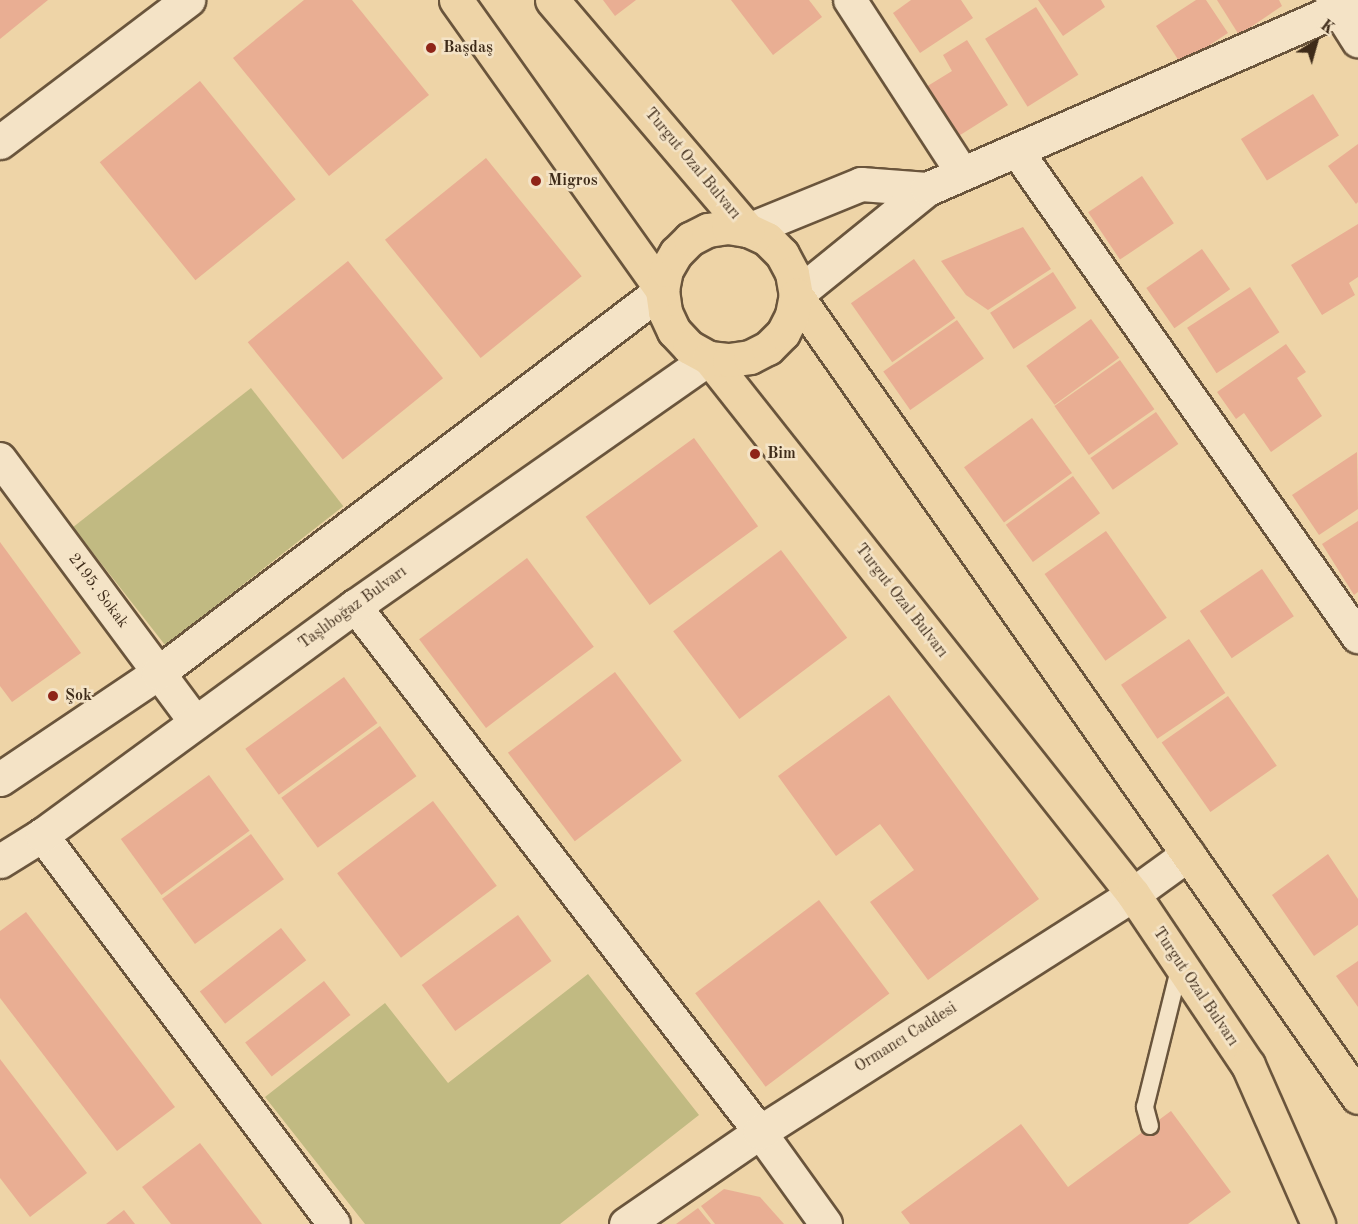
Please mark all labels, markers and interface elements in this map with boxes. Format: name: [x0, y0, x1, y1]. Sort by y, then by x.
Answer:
north arrow: [1286, 12, 1346, 72]
text: K: [1317, 18, 1337, 38]
place label: Başdaş: [443, 38, 493, 58]
marker: Başdaş: [424, 41, 438, 55]
street label: Turgut Ozal Bulvarı: [640, 104, 744, 224]
place label: Migros: [548, 171, 598, 191]
marker: Migros: [529, 174, 543, 188]
place label: Bim: [767, 444, 796, 464]
marker: Bim: [748, 447, 762, 461]
street label: Turgut Ozal Bulvarı: [851, 540, 951, 662]
street label: 2195. Sokak: [64, 550, 132, 632]
street label: Taşlıboğaz Bulvarı: [295, 562, 411, 654]
place label: Şok: [65, 686, 92, 706]
marker: Şok: [46, 689, 60, 703]
street label: Turgut Ozal Bulvarı: [1148, 924, 1242, 1050]
street label: Ormancı Caddesi: [851, 999, 961, 1077]

